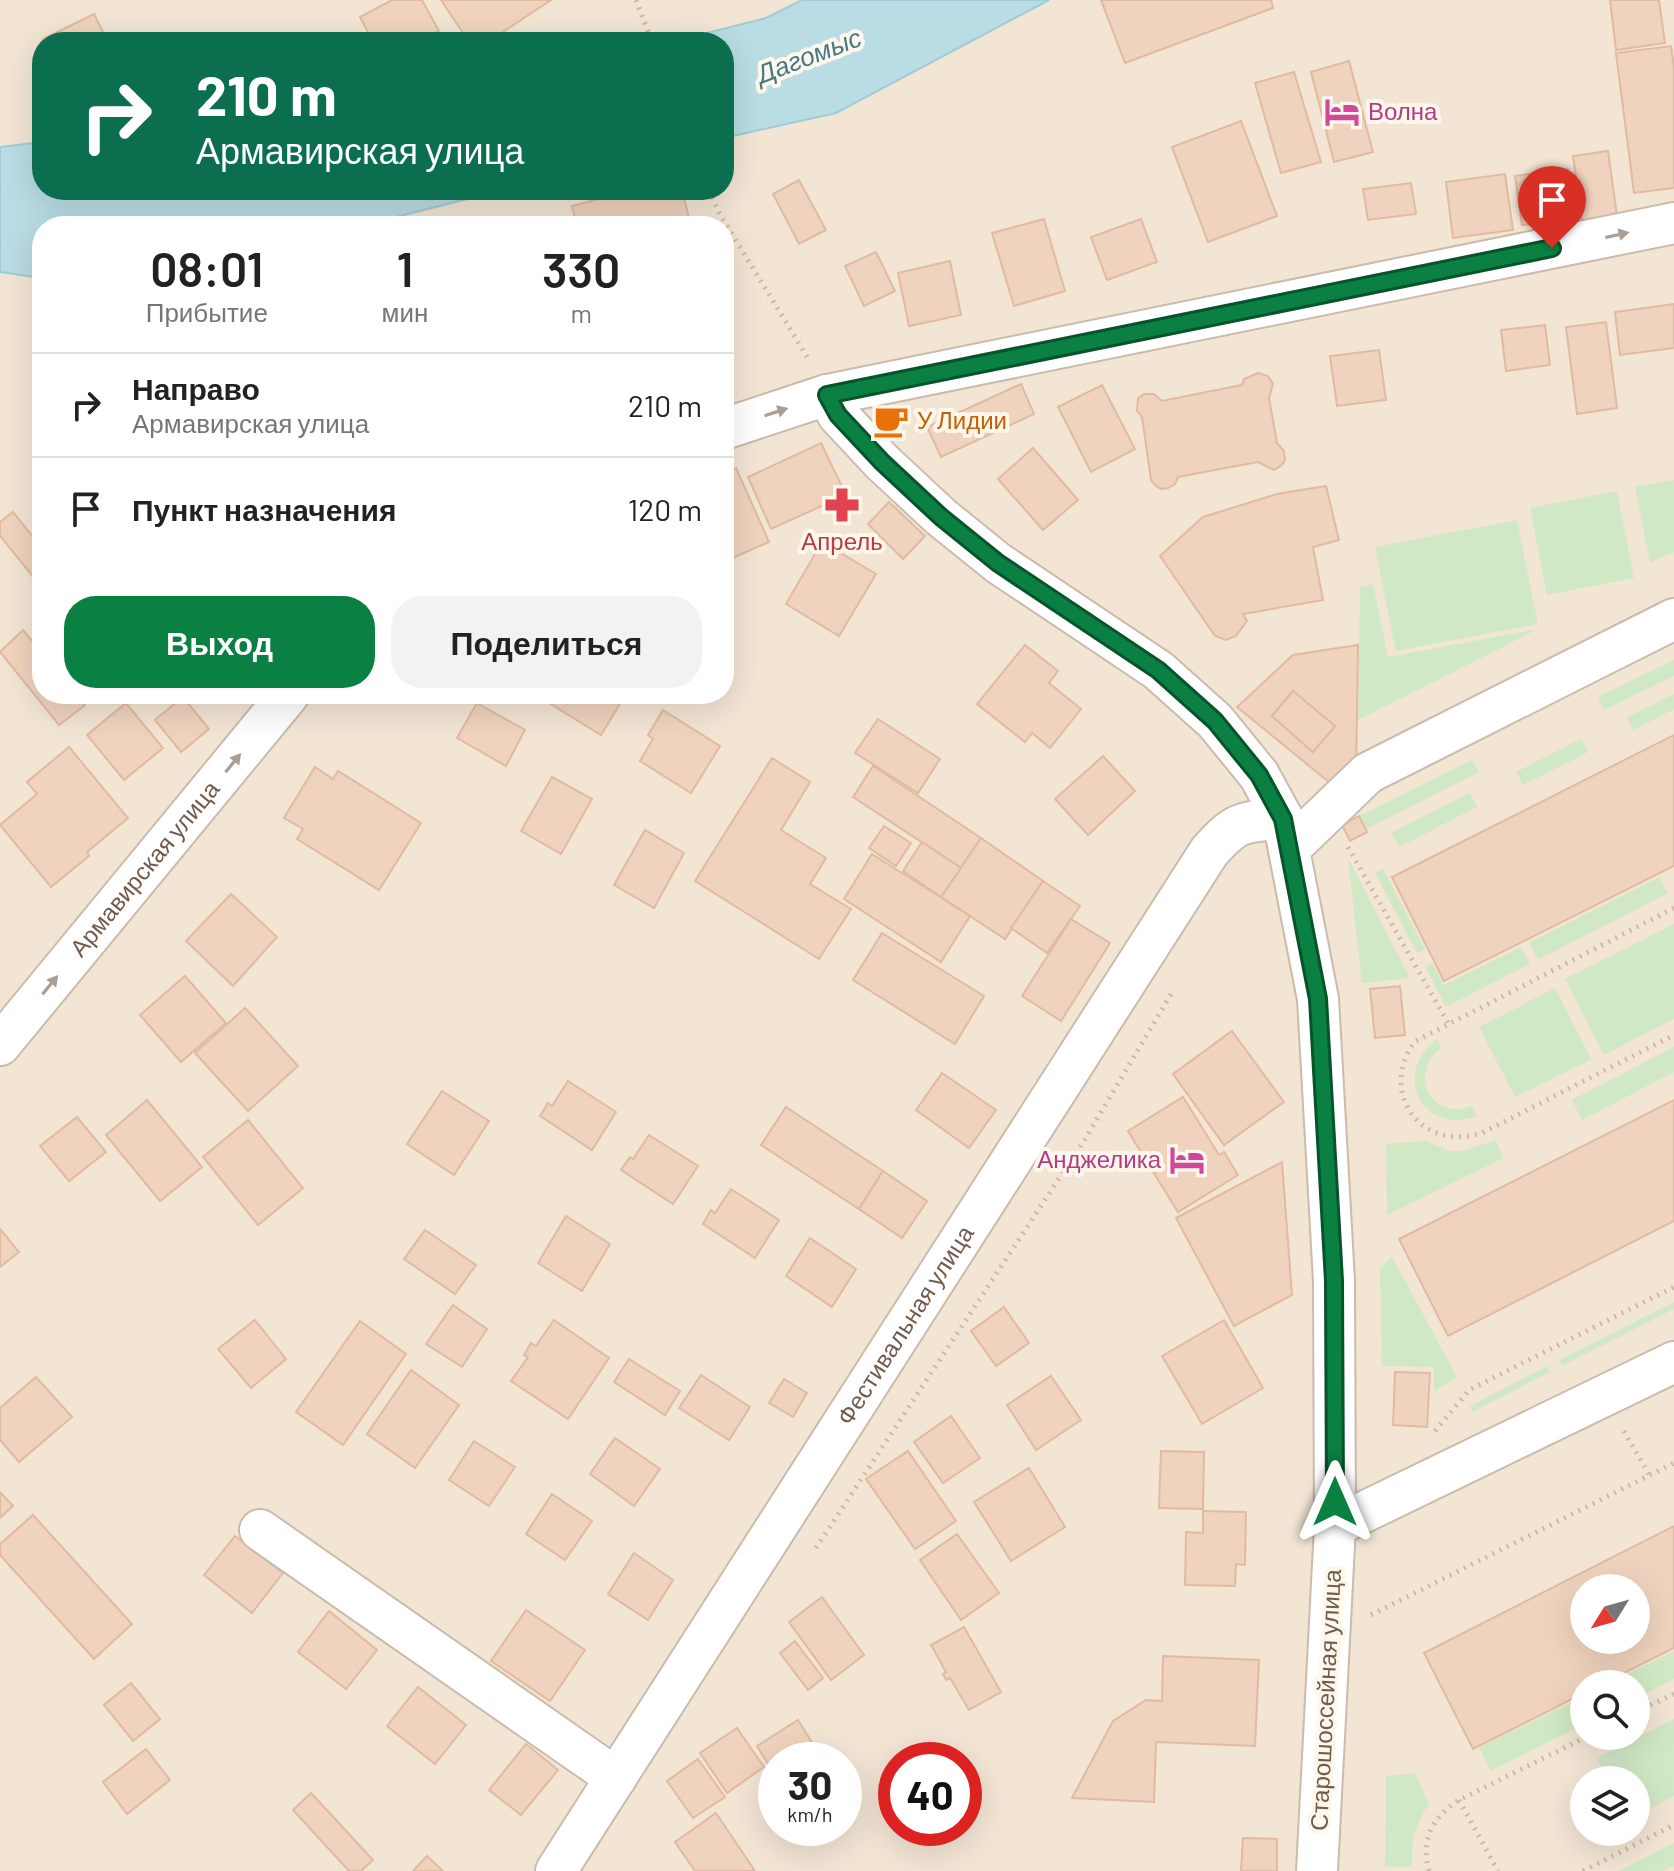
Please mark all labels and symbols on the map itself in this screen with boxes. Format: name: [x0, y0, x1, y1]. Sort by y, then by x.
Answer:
water label: Дагомыс: [749, 20, 865, 90]
hotel icon: Волна: [1323, 93, 1361, 131]
place label: Волна: [1368, 96, 1438, 125]
pin: [1518, 166, 1586, 248]
one-way arrow: [1605, 228, 1630, 240]
cafe icon: У Лидии: [872, 402, 910, 440]
one-way arrow: [764, 405, 788, 418]
place label: У Лидии: [917, 405, 1007, 434]
pharmacy icon: Апрель: [823, 486, 861, 524]
place label: Апрель: [801, 526, 883, 555]
one-way arrow: [224, 753, 241, 773]
street label: Армавирская улица: [63, 774, 225, 962]
one-way arrow: [41, 975, 58, 995]
hotel icon: Анджелика: [1168, 1141, 1206, 1179]
place label: Анджелика: [1037, 1144, 1162, 1173]
street label: Фестивальная улица: [830, 1219, 979, 1430]
position arrow: [1293, 1460, 1377, 1544]
street label: Старошоссейная улица: [1303, 1568, 1346, 1831]
north arrow: [1570, 1574, 1650, 1654]
speed limit sign: 40: [878, 1742, 982, 1846]

